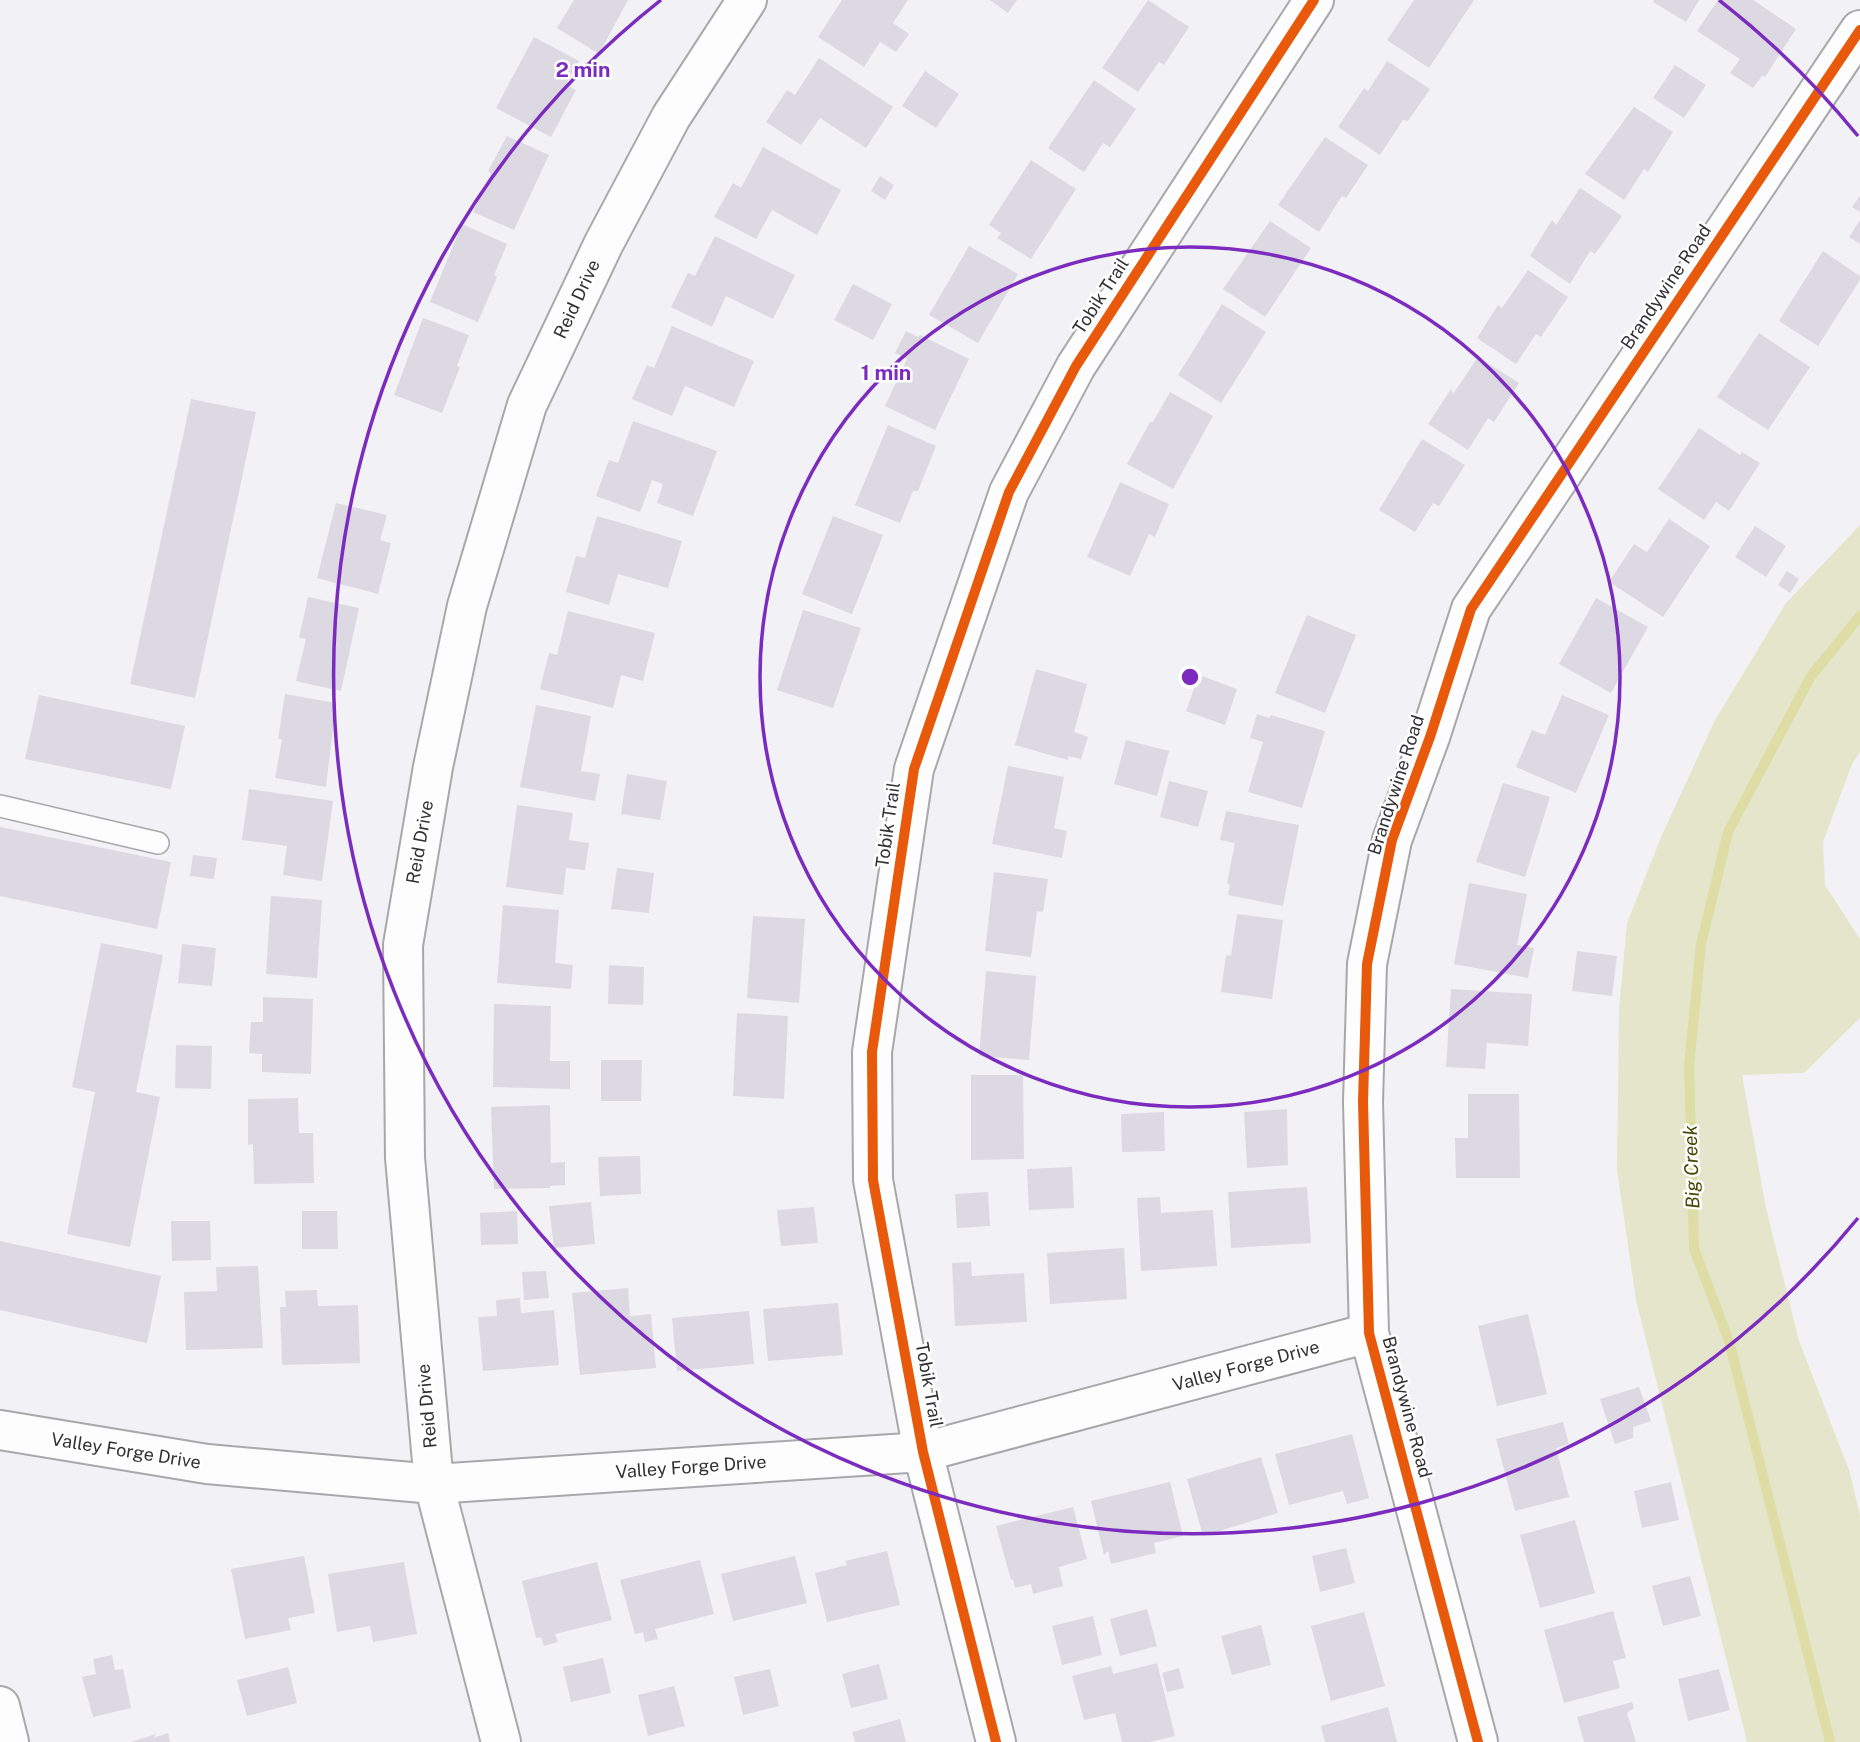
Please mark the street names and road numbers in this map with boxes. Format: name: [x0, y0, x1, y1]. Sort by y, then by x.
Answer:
street label: Brandywine Road: [1616, 220, 1715, 353]
street label: Tobik Trail: [1068, 254, 1133, 338]
street label: Reid Drive: [549, 256, 604, 342]
street label: Brandywine Road: [1363, 712, 1428, 857]
street label: Tobik Trail: [871, 781, 904, 869]
street label: Reid Drive: [402, 798, 437, 885]
street label: Brandywine Road: [1378, 1334, 1436, 1480]
street label: Valley Forge Drive: [1170, 1336, 1322, 1395]
street label: Tobik Trail: [912, 1341, 947, 1429]
street label: Reid Drive: [412, 1363, 441, 1449]
street label: Valley Forge Drive: [50, 1428, 202, 1473]
street label: Valley Forge Drive: [615, 1451, 767, 1482]

